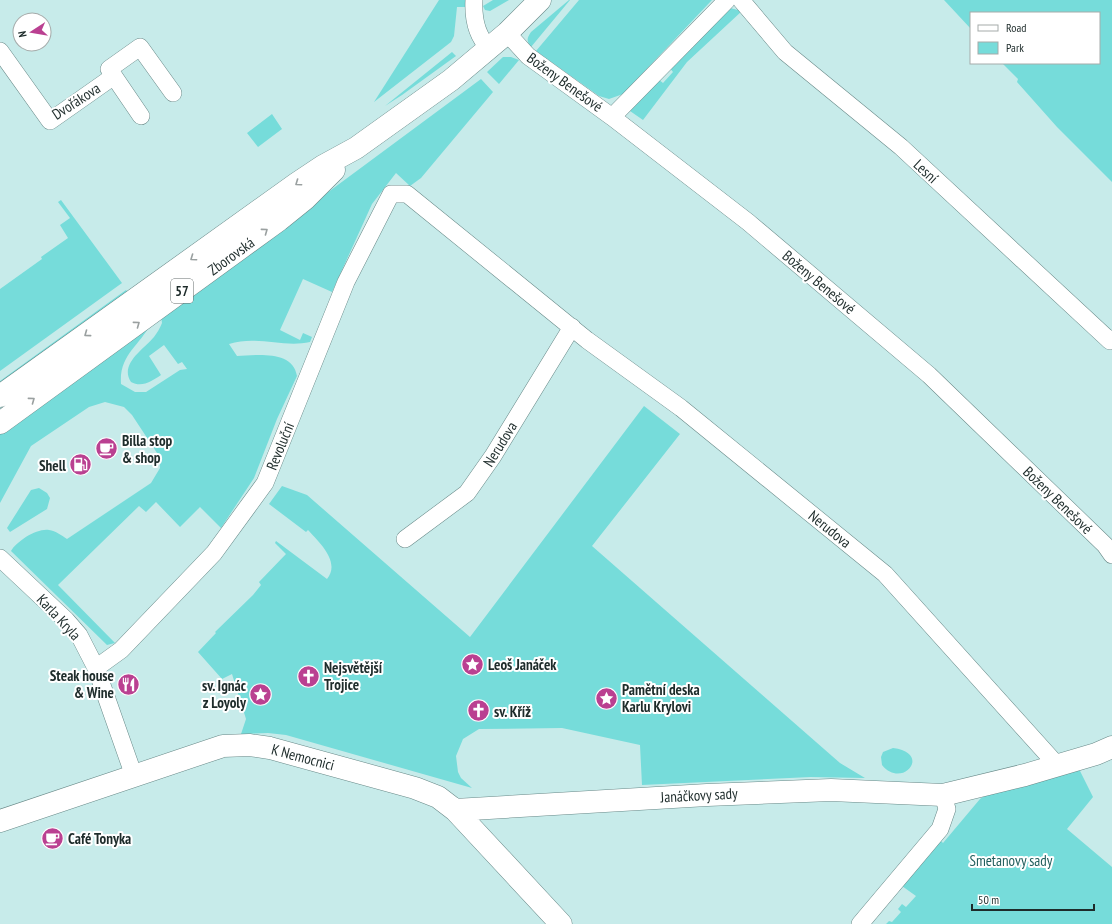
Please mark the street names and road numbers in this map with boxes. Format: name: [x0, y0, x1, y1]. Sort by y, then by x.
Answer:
street label: Boženy Benešové: [523, 48, 607, 116]
street label: Dvořákova: [48, 78, 104, 124]
street label: Lesní: [910, 155, 943, 188]
street label: Zborovská: [204, 233, 258, 279]
street label: Boženy Benešové: [779, 246, 859, 318]
road number: 57: [171, 279, 193, 303]
street label: Nerudova: [479, 418, 521, 470]
street label: Revoluční: [262, 419, 298, 473]
street label: Boženy Benešové: [1019, 462, 1097, 538]
street label: Nerudova: [805, 506, 855, 552]
street label: Karla Kryla: [33, 590, 85, 644]
street label: K Nemocnici: [269, 739, 337, 775]
street label: Janáčkovy sady: [659, 783, 738, 807]

